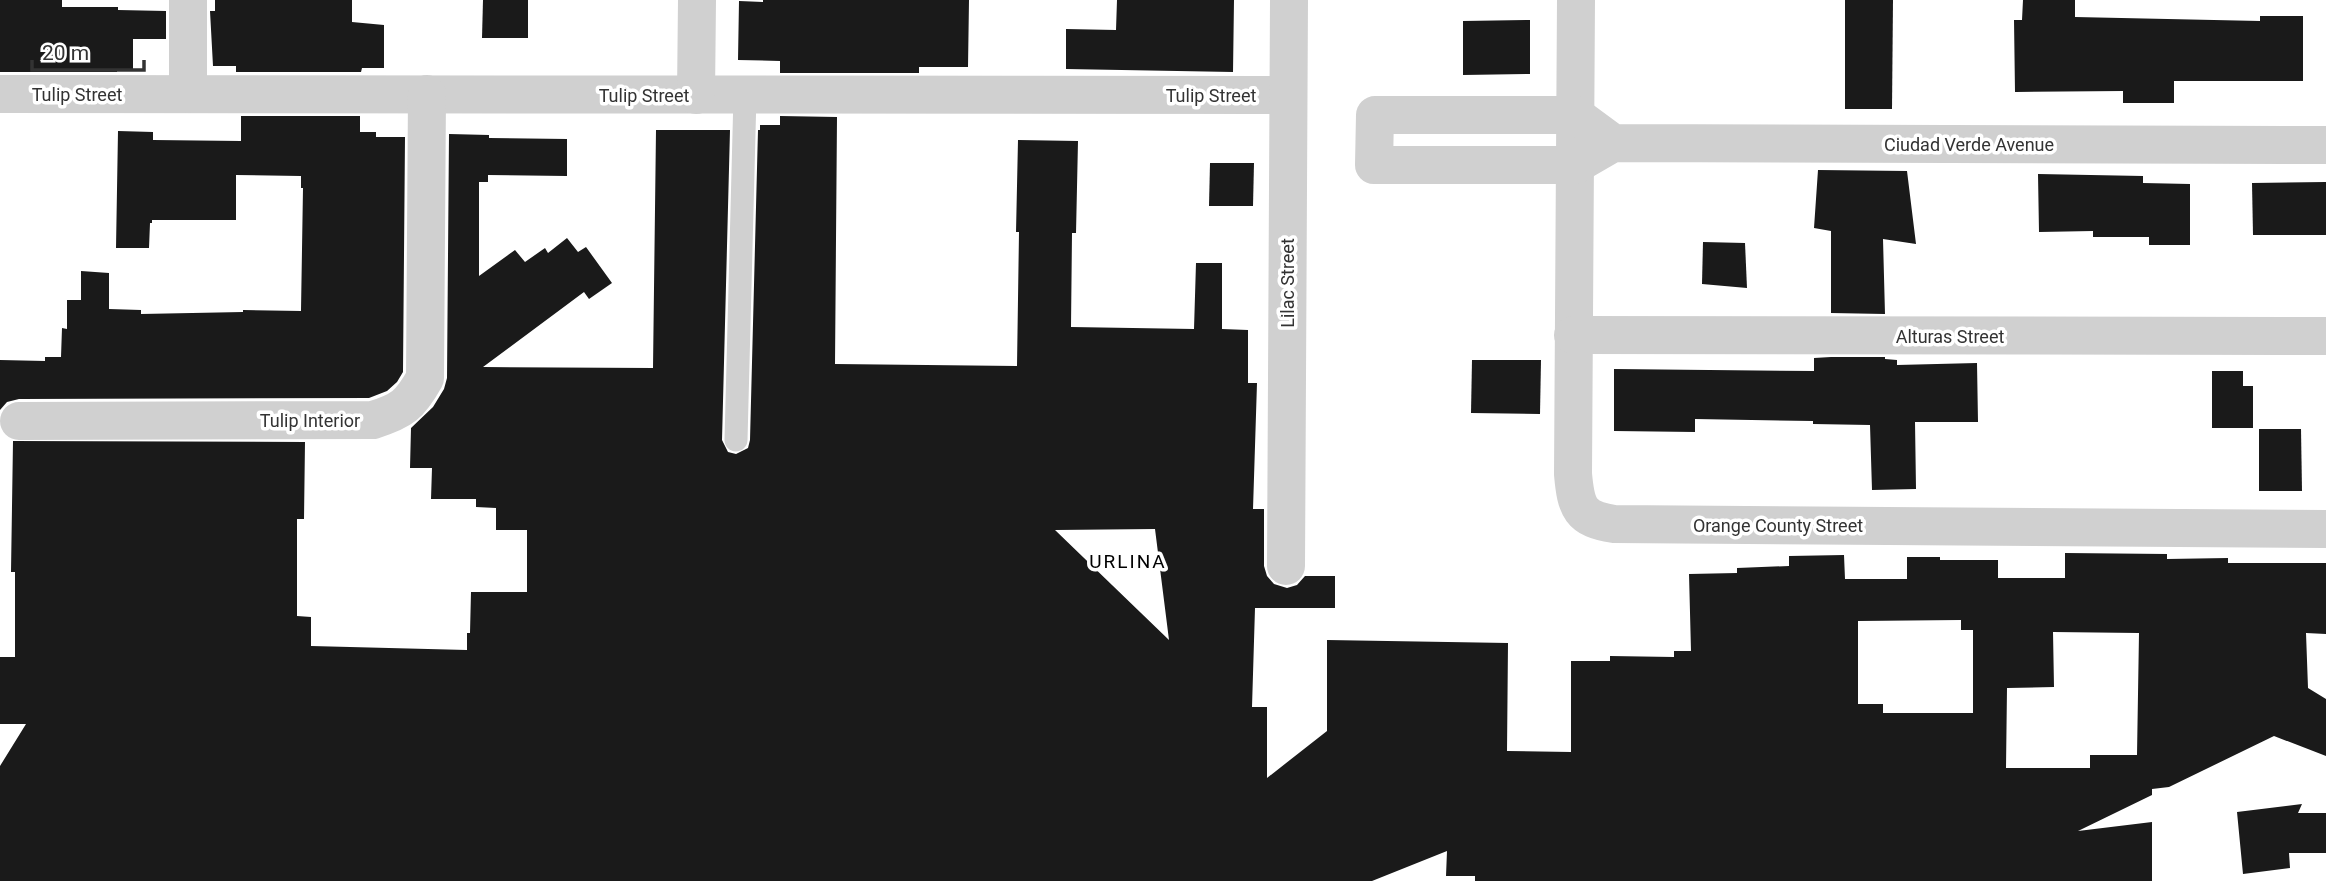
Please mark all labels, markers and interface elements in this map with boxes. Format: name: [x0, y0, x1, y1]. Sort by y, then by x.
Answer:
scale bar: [32, 28, 144, 72]
text: 20 m: [42, 41, 89, 65]
street label: Tulip Street: [32, 84, 122, 105]
street label: Tulip Street: [599, 85, 689, 106]
street label: Tulip Street: [1166, 85, 1256, 106]
street label: Ciudad Verde Avenue: [1884, 134, 2054, 155]
street label: Lilac Street: [1277, 238, 1298, 328]
street label: Alturas Street: [1896, 326, 2004, 347]
street label: Tulip Interior: [260, 410, 360, 431]
street label: Orange County Street: [1693, 515, 1863, 536]
district label: URLINA: [1089, 550, 1167, 573]

